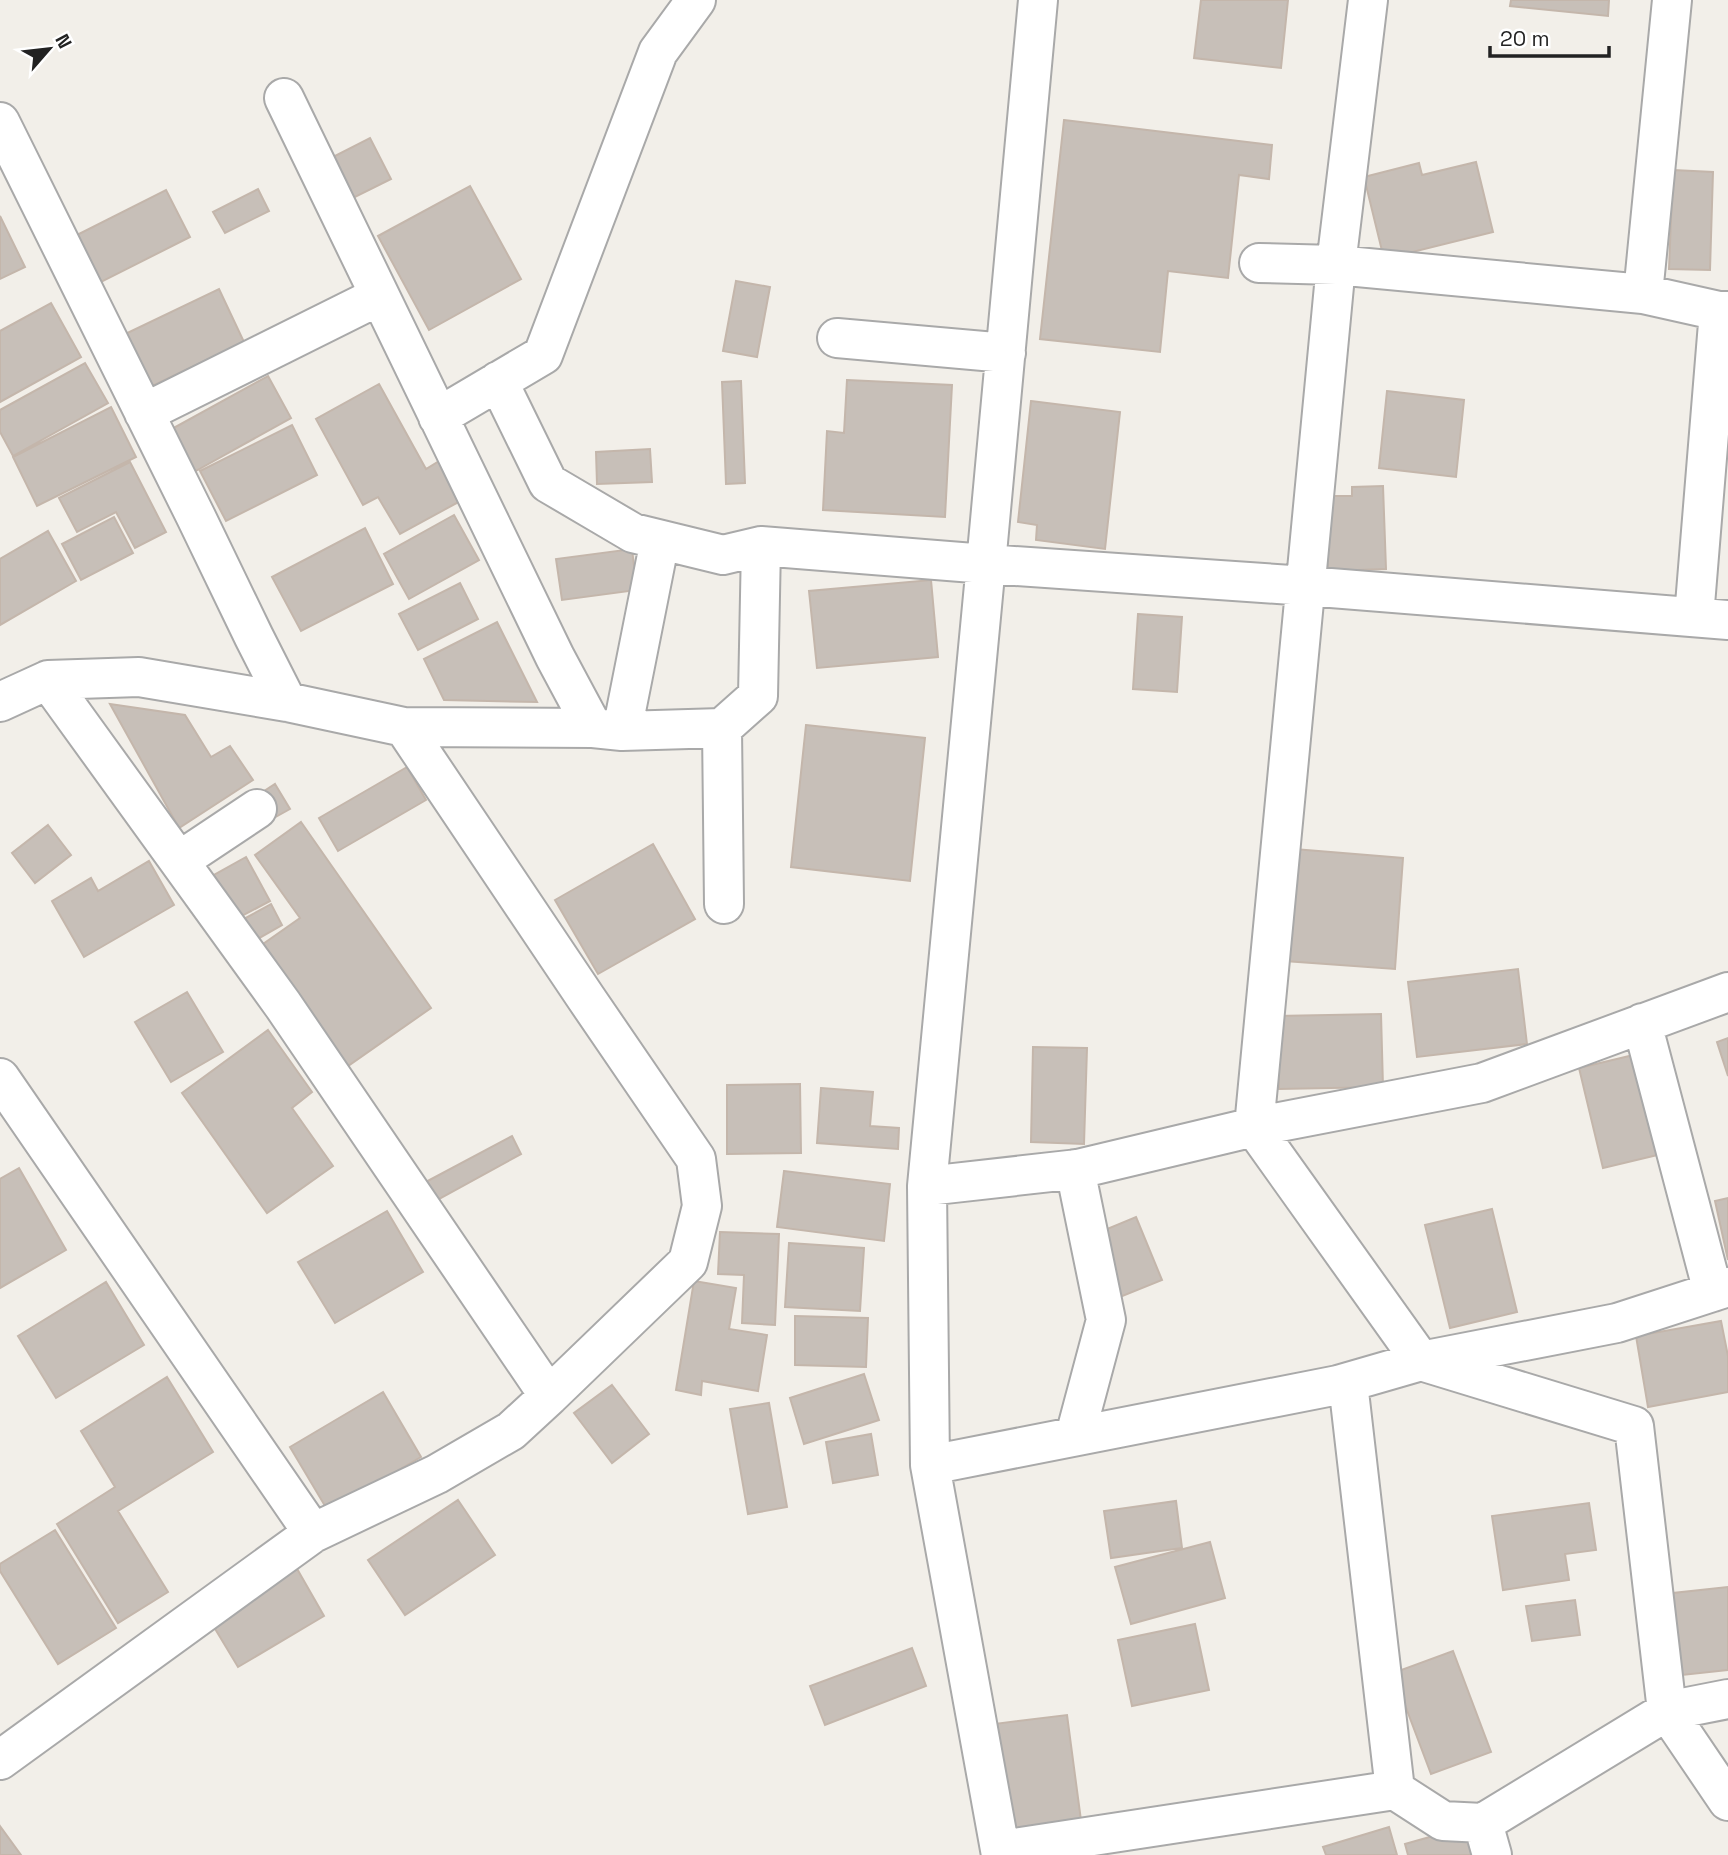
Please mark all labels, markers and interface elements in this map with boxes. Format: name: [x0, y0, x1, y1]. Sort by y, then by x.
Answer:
north arrow: [14, 14, 84, 84]
scale bar: [1490, 14, 1609, 58]
text: 20 m: [1500, 25, 1550, 52]
text: N: [50, 30, 78, 53]

